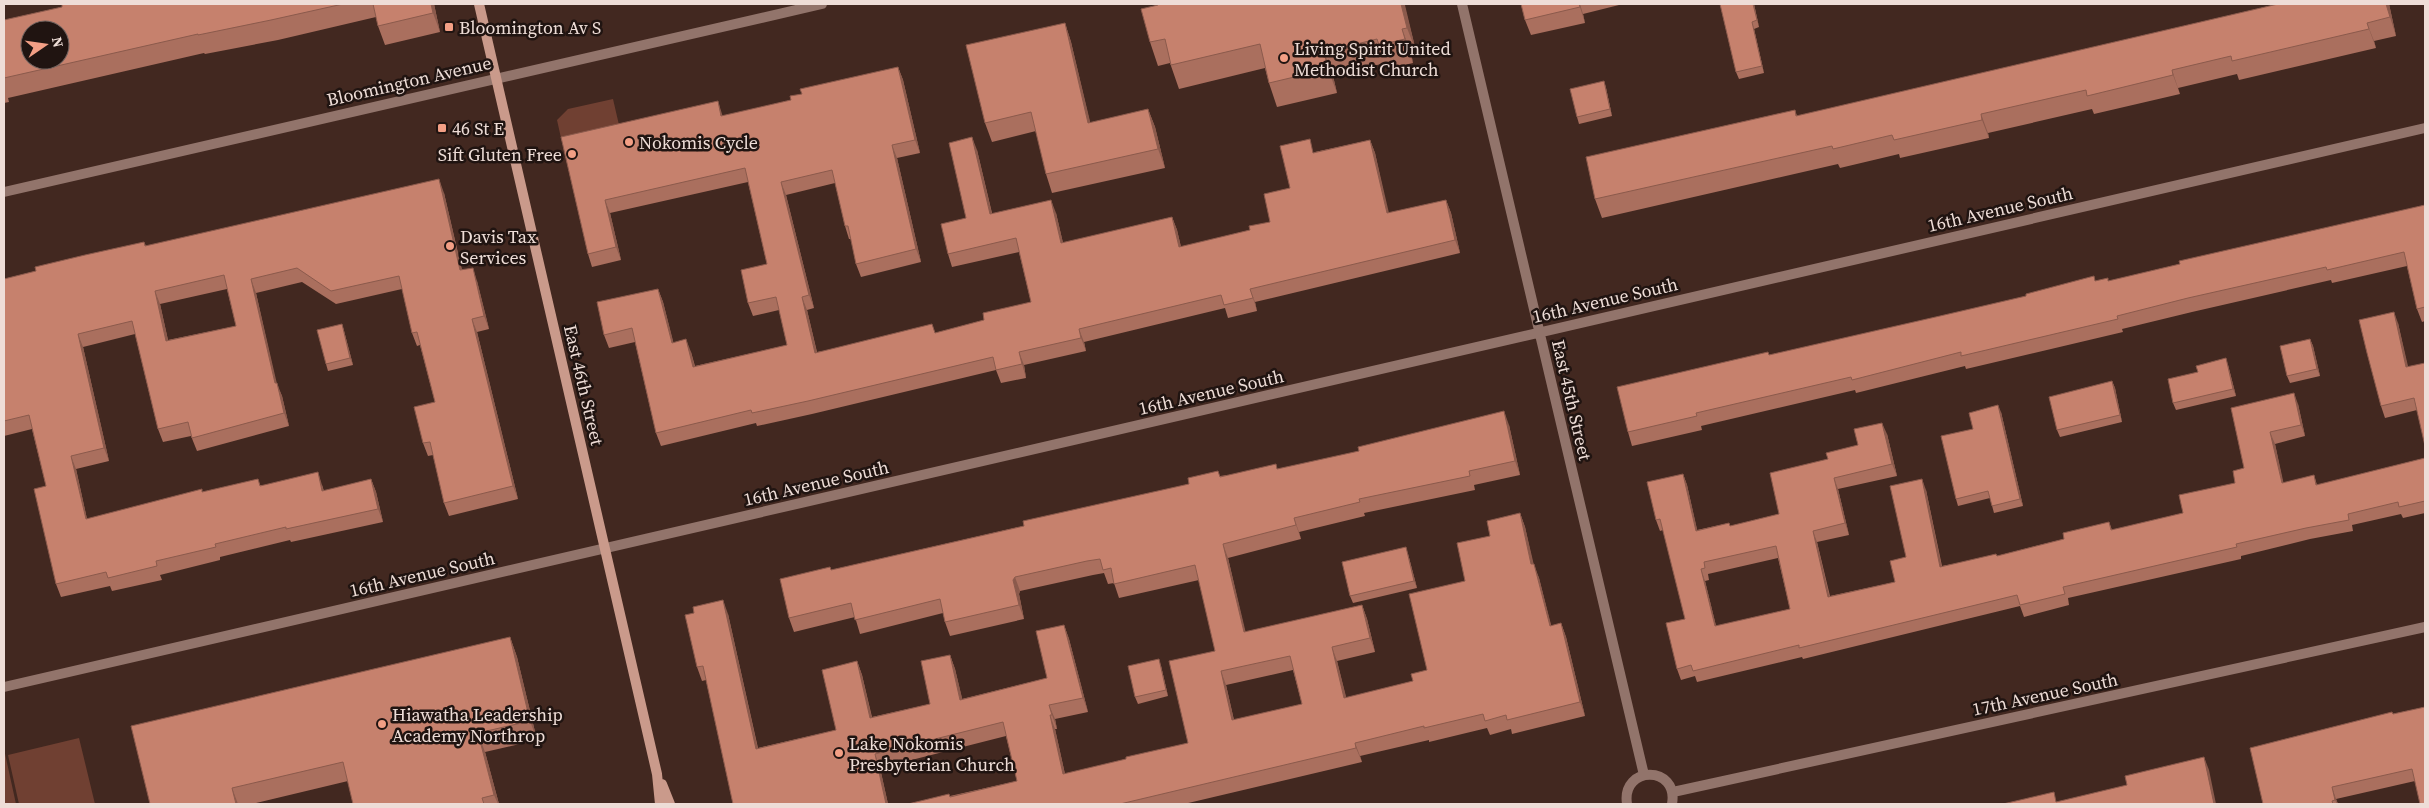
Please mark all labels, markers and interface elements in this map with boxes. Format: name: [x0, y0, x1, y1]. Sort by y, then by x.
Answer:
place label: Bloomington Av S: [459, 15, 601, 40]
north arrow: [20, 20, 70, 70]
marker: Bloomington Av S: [443, 21, 455, 33]
text: N: [47, 35, 69, 49]
place label: Living Spirit United Methodist Church: [1294, 36, 1451, 82]
street label: Bloomington Avenue: [324, 50, 494, 112]
marker: Living Spirit United Methodist Church: [1278, 52, 1290, 64]
place label: 46 St E: [452, 116, 504, 141]
marker: 46 St E: [436, 122, 448, 134]
place label: Nokomis Cycle: [639, 130, 758, 155]
marker: Nokomis Cycle: [623, 136, 635, 148]
place label: Sift Gluten Free: [438, 142, 562, 167]
marker: Sift Gluten Free: [566, 148, 578, 160]
street label: 16th Avenue South: [1925, 180, 2075, 238]
place label: Davis Tax Services: [460, 224, 537, 270]
marker: Davis Tax Services: [444, 240, 456, 252]
street label: 16th Avenue South: [1530, 271, 1680, 329]
street label: East 46th Street: [558, 322, 610, 448]
street label: East 45th Street: [1546, 337, 1598, 463]
street label: 16th Avenue South: [1136, 363, 1286, 421]
street label: 16th Avenue South: [741, 454, 891, 512]
street label: 16th Avenue South: [347, 545, 497, 603]
street label: 17th Avenue South: [1970, 666, 2120, 722]
place label: Hiawatha Leadership Academy Northrop: [392, 702, 563, 748]
marker: Hiawatha Leadership Academy Northrop: [376, 718, 388, 730]
place label: Lake Nokomis Presbyterian Church: [849, 731, 1015, 777]
marker: Lake Nokomis Presbyterian Church: [833, 747, 845, 759]

